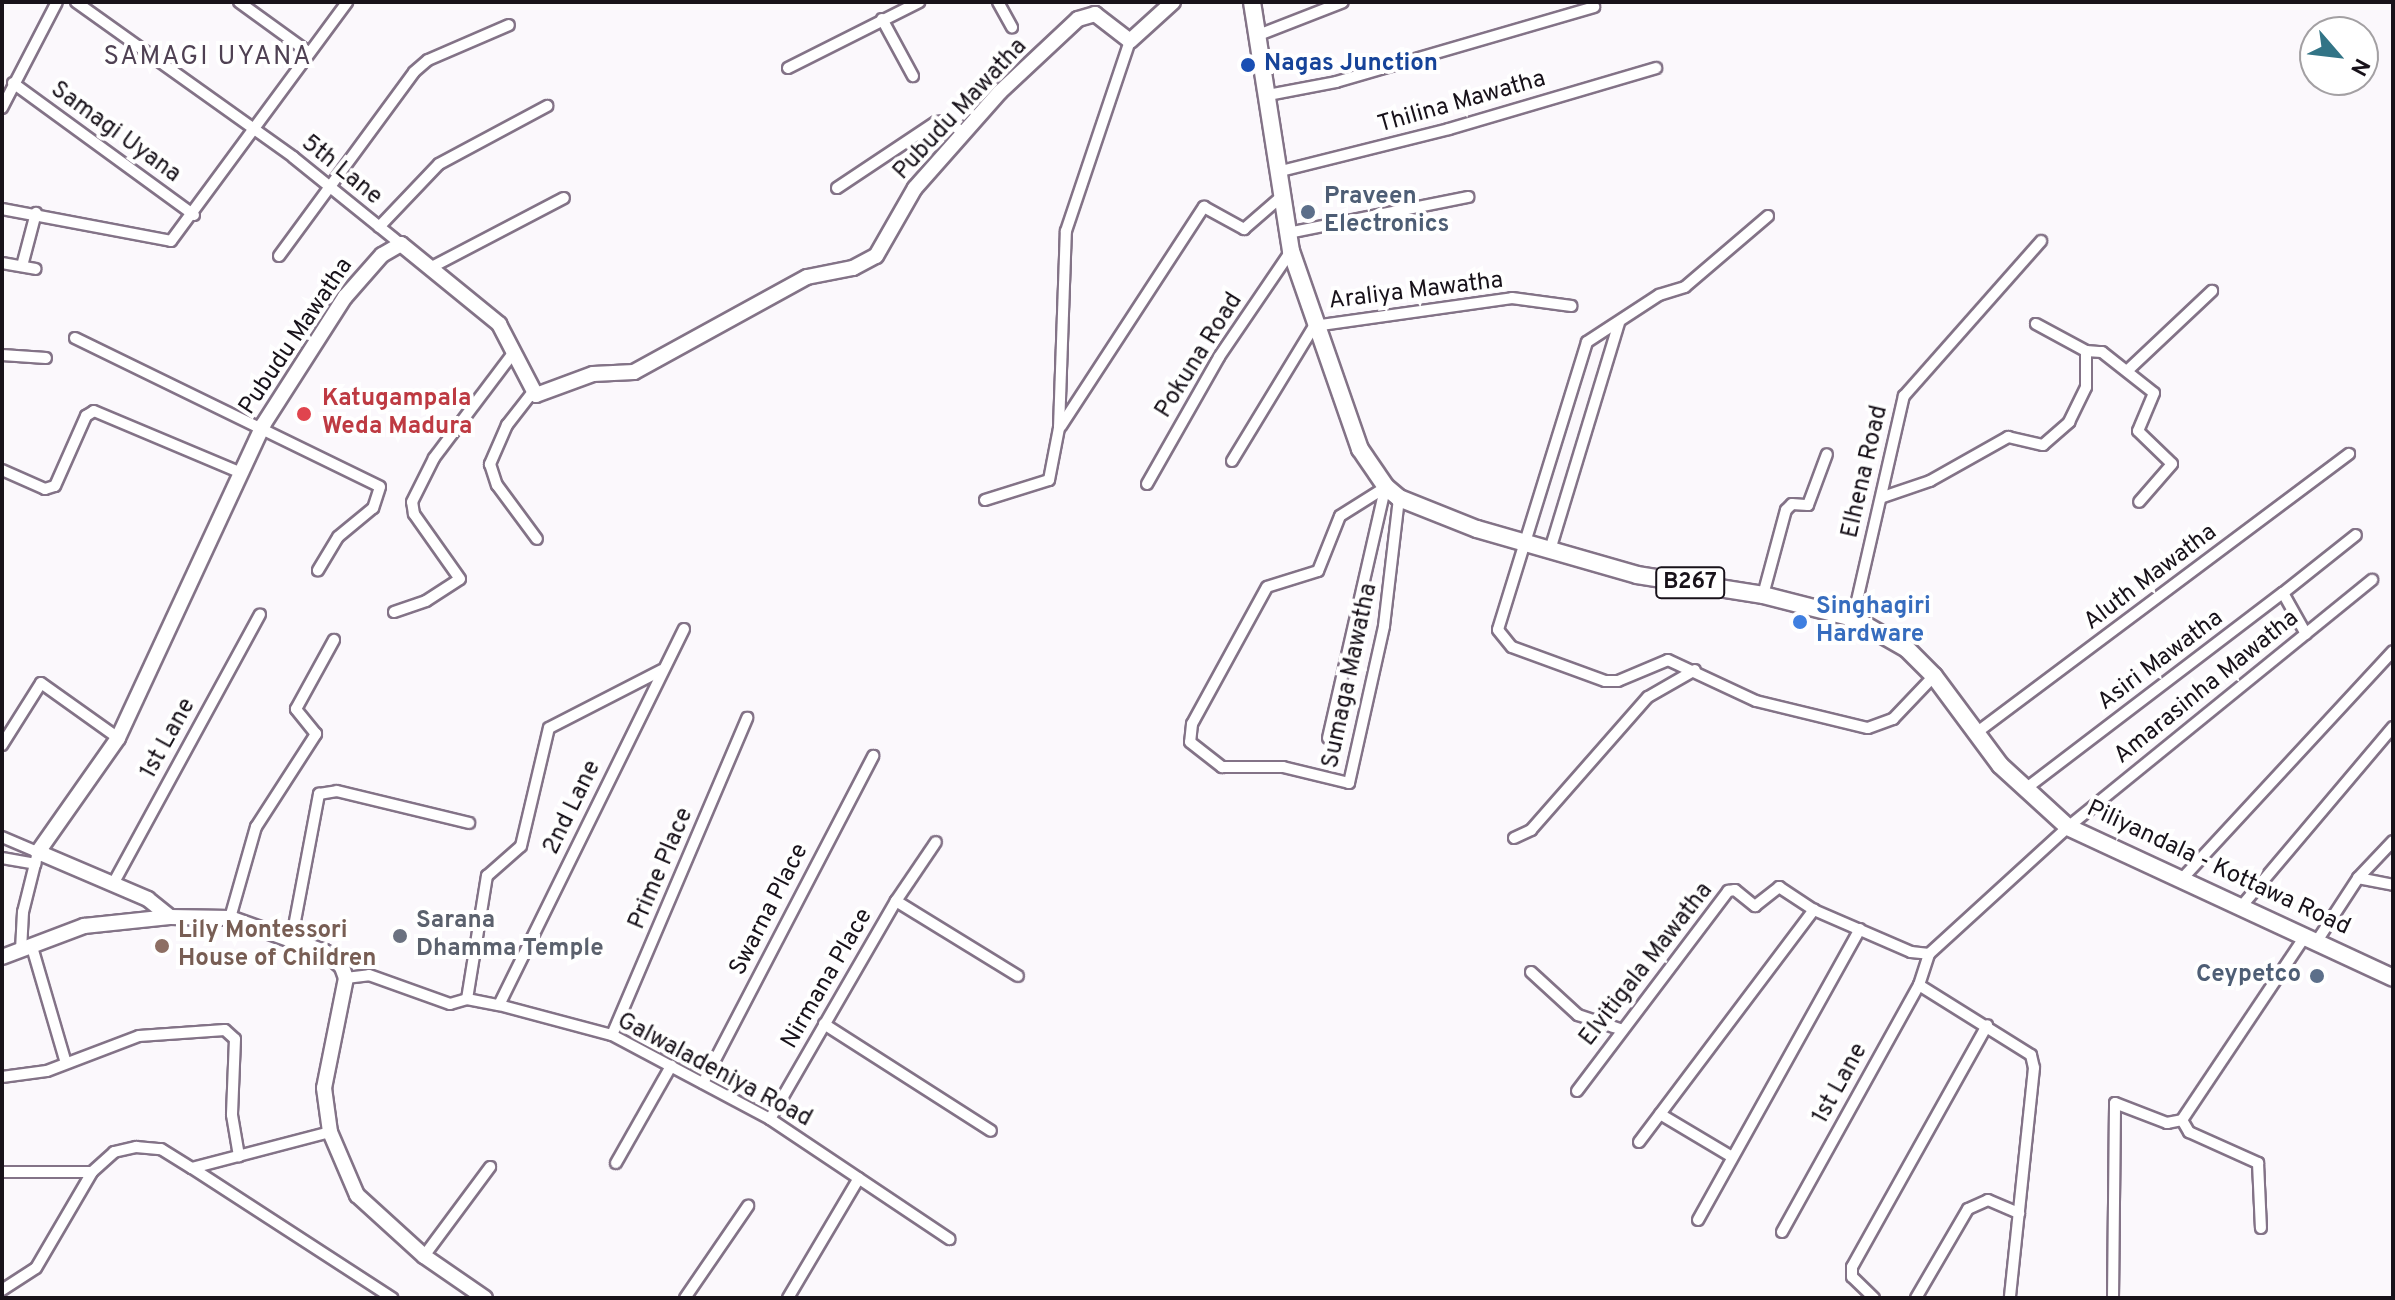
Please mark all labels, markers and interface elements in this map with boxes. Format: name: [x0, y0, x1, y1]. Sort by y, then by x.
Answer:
north arrow: [2299, 16, 2379, 96]
street label: Pubudu Mawatha: [888, 33, 1034, 187]
district label: SAMAGI UYANA: [103, 42, 313, 74]
place label: Nagas Junction: [1264, 51, 1438, 79]
text: N: [2343, 53, 2374, 80]
marker: Nagas Junction: [1239, 56, 1257, 74]
street label: Thilina Mawatha: [1375, 65, 1549, 141]
street label: Samagi Uyana: [44, 76, 186, 190]
street label: 5th Lane: [295, 130, 387, 212]
place label: Praveen Electronics: [1324, 184, 1449, 240]
marker: Praveen Electronics: [1299, 203, 1317, 221]
street label: Pubudu Mawatha: [234, 253, 360, 421]
street label: Araliya Mawatha: [1327, 267, 1505, 317]
street label: Pokuna Road: [1150, 288, 1250, 424]
place label: Katugampala Weda Madura: [322, 386, 472, 442]
marker: Katugampala Weda Madura: [293, 403, 315, 425]
street label: Elhena Road: [1837, 403, 1895, 541]
street label: Aluth Mawatha: [2079, 519, 2223, 637]
road number: B267: [1654, 565, 1726, 601]
street label: Sumaga Mawatha: [1317, 581, 1385, 771]
place label: Singhagiri Hardware: [1816, 594, 1931, 650]
street label: Asiri Mawatha: [2093, 605, 2229, 717]
street label: Amarasinha Mawatha: [2109, 605, 2305, 771]
marker: Singhagiri Hardware: [1791, 613, 1809, 631]
street label: 1st Lane: [135, 694, 203, 784]
street label: 2nd Lane: [538, 756, 608, 860]
street label: Piliyandala - Kottawa Road: [2082, 795, 2354, 943]
street label: Prime Place: [624, 804, 700, 934]
street label: Swarna Place: [724, 839, 816, 981]
street label: Elvitigala Mawatha: [1574, 877, 1720, 1053]
street label: Nirmana Place: [776, 904, 880, 1054]
place label: Sarana Dhamma Temple: [416, 908, 604, 964]
place label: Lily Montessori House of Children: [178, 918, 376, 974]
marker: Sarana Dhamma Temple: [391, 927, 409, 945]
marker: Lily Montessori House of Children: [153, 937, 171, 955]
place label: Ceypetco: [2196, 962, 2301, 990]
marker: Ceypetco: [2308, 967, 2326, 985]
street label: Galwaladeniya Road: [612, 1007, 816, 1135]
street label: 1st Lane: [1807, 1039, 1875, 1129]

